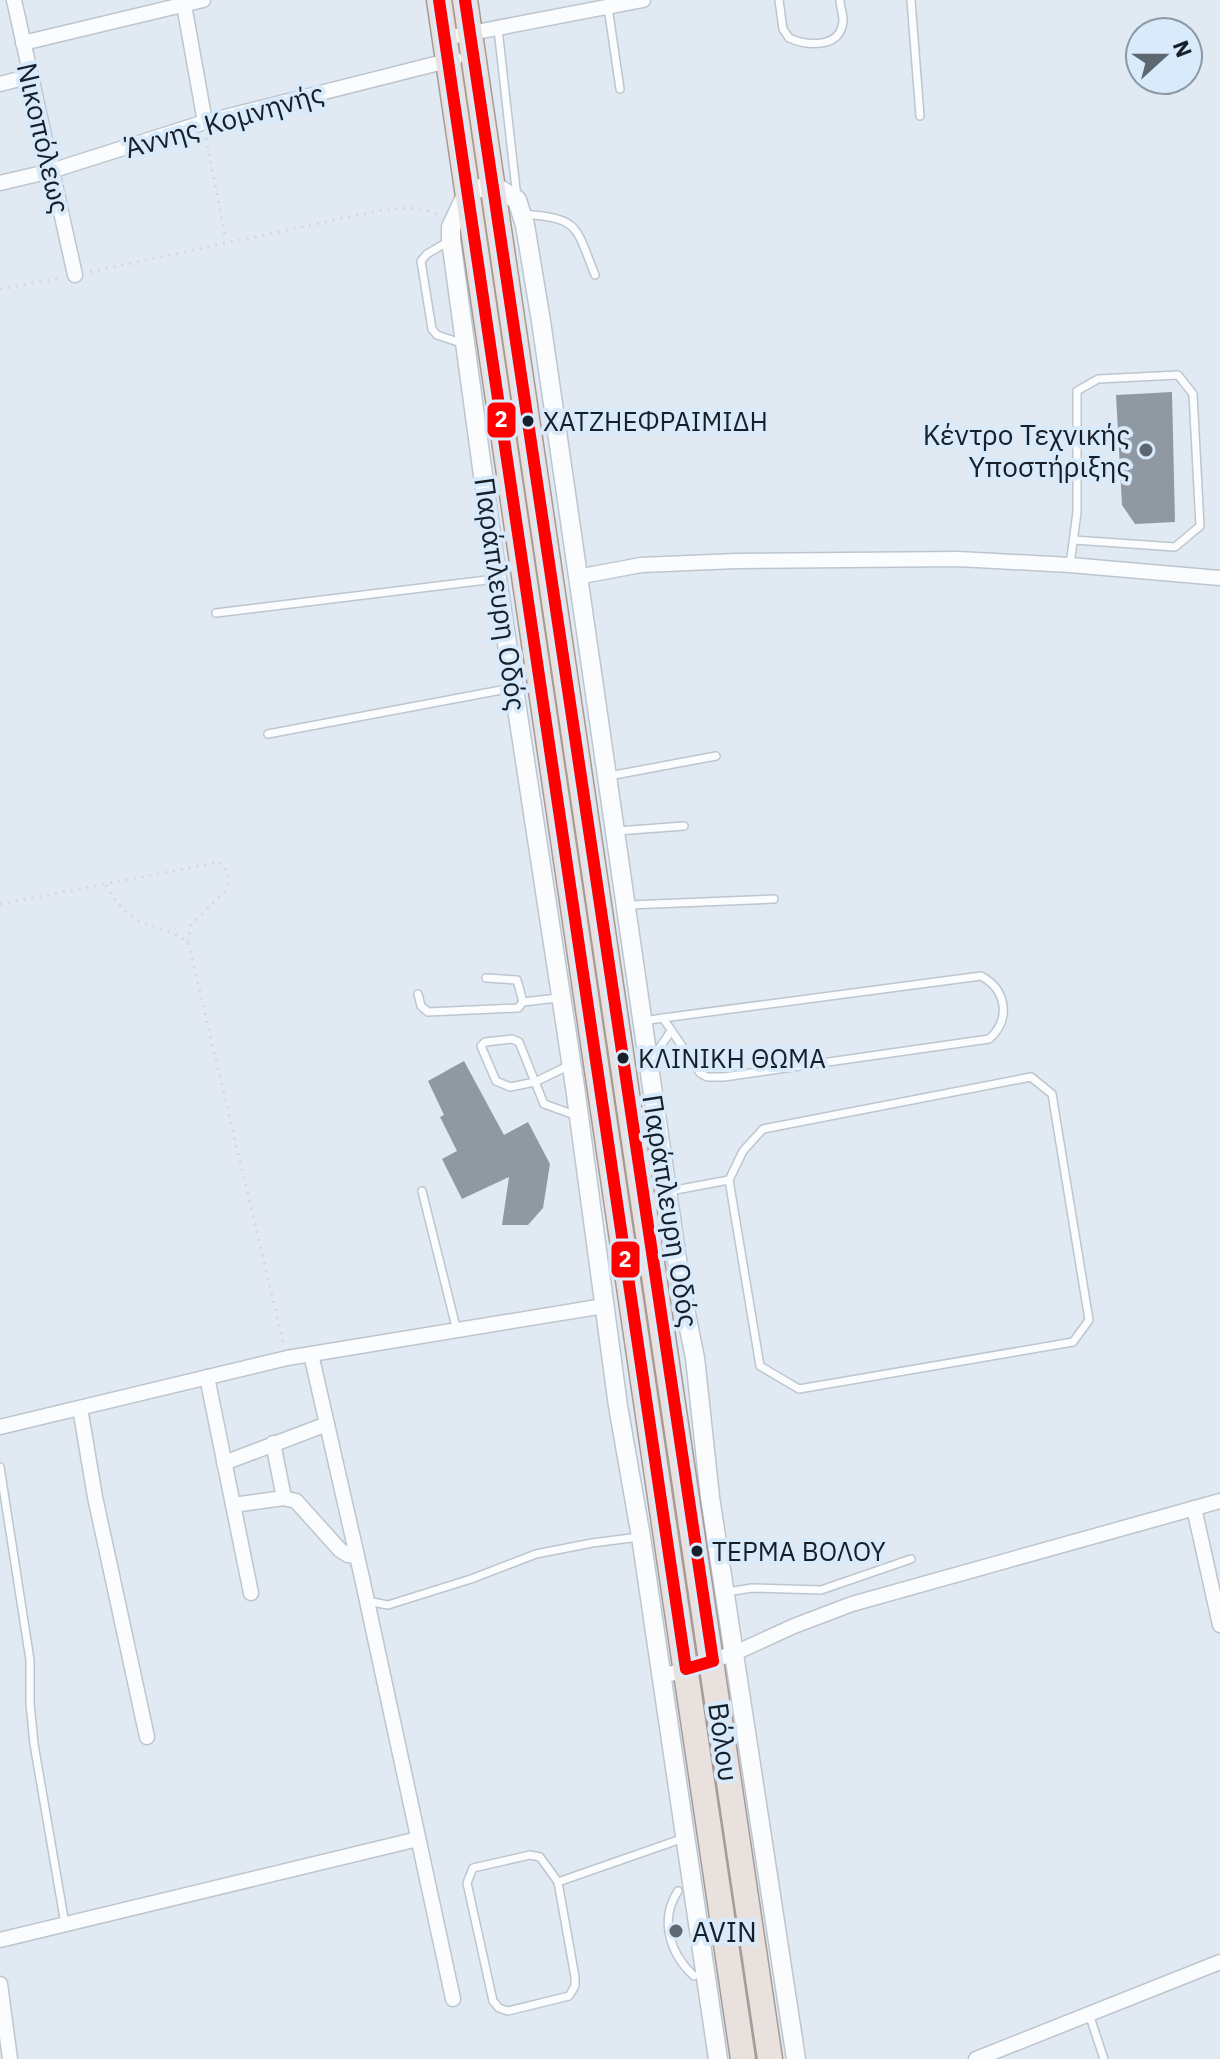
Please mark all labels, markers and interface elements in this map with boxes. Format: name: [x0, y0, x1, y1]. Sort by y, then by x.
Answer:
north arrow: [1124, 16, 1204, 96]
text: N: [1167, 36, 1200, 61]
street label: Νικοπόλεως: [9, 59, 79, 217]
street label: Άννης Κομνηνής: [120, 74, 328, 166]
line badge: 2: [486, 401, 517, 439]
text: 2: [494, 404, 508, 433]
place label: ΧΑΤΖΗΕΦΡΑΙΜΙΔΗ: [543, 404, 768, 438]
marker: ΧΑΤΖΗΕΦΡΑΙΜΙΔΗ: [520, 413, 536, 429]
place label: Κέντρο Τεχνικής Υποστήριξης: [923, 416, 1130, 485]
marker: Κέντρο Τεχνικής Υποστήριξης: [1137, 441, 1155, 459]
street label: Παράπλευρη Οδός: [466, 475, 536, 713]
place label: ΚΛΙΝΙΚΗ ΘΩΜΑ: [638, 1041, 826, 1075]
marker: ΚΛΙΝΙΚΗ ΘΩΜΑ: [615, 1050, 631, 1066]
street label: Παράπλευρη Οδός: [634, 1092, 708, 1330]
line badge: 2: [610, 1240, 641, 1279]
text: 2: [618, 1244, 632, 1273]
place label: ΤΕΡΜΑ ΒΟΛΟΥ: [712, 1534, 886, 1568]
marker: ΤΕΡΜΑ ΒΟΛΟΥ: [689, 1543, 705, 1559]
street label: Βόλου: [700, 1700, 748, 1784]
place label: AVIN: [692, 1913, 757, 1950]
marker: AVIN: [667, 1922, 685, 1940]

